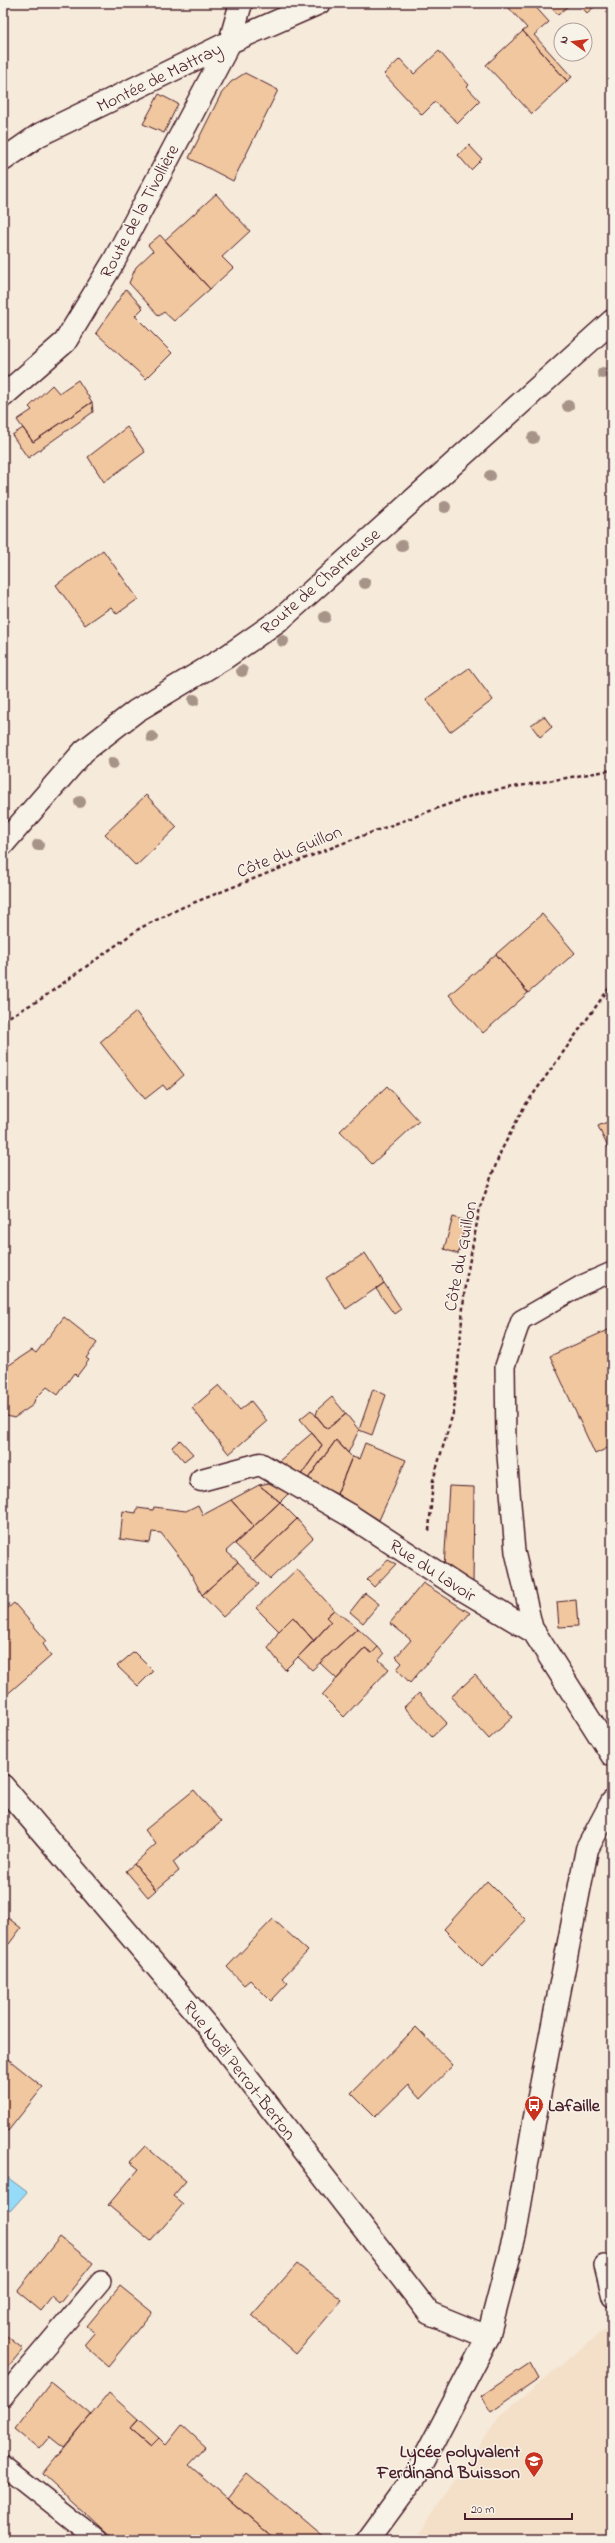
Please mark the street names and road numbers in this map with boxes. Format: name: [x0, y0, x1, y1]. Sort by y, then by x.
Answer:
street label: Montée de Mattray: [93, 37, 227, 120]
street label: Route de la Tivollière: [94, 139, 188, 284]
street label: Route de Chartreuse: [256, 522, 388, 642]
street label: Côte du Guillon: [233, 820, 347, 886]
street label: Côte du Guillon: [439, 1199, 485, 1314]
street label: Rue du Lavoir: [383, 1534, 481, 1610]
street label: Rue Noël Perrot-Berton: [176, 1996, 301, 2147]

